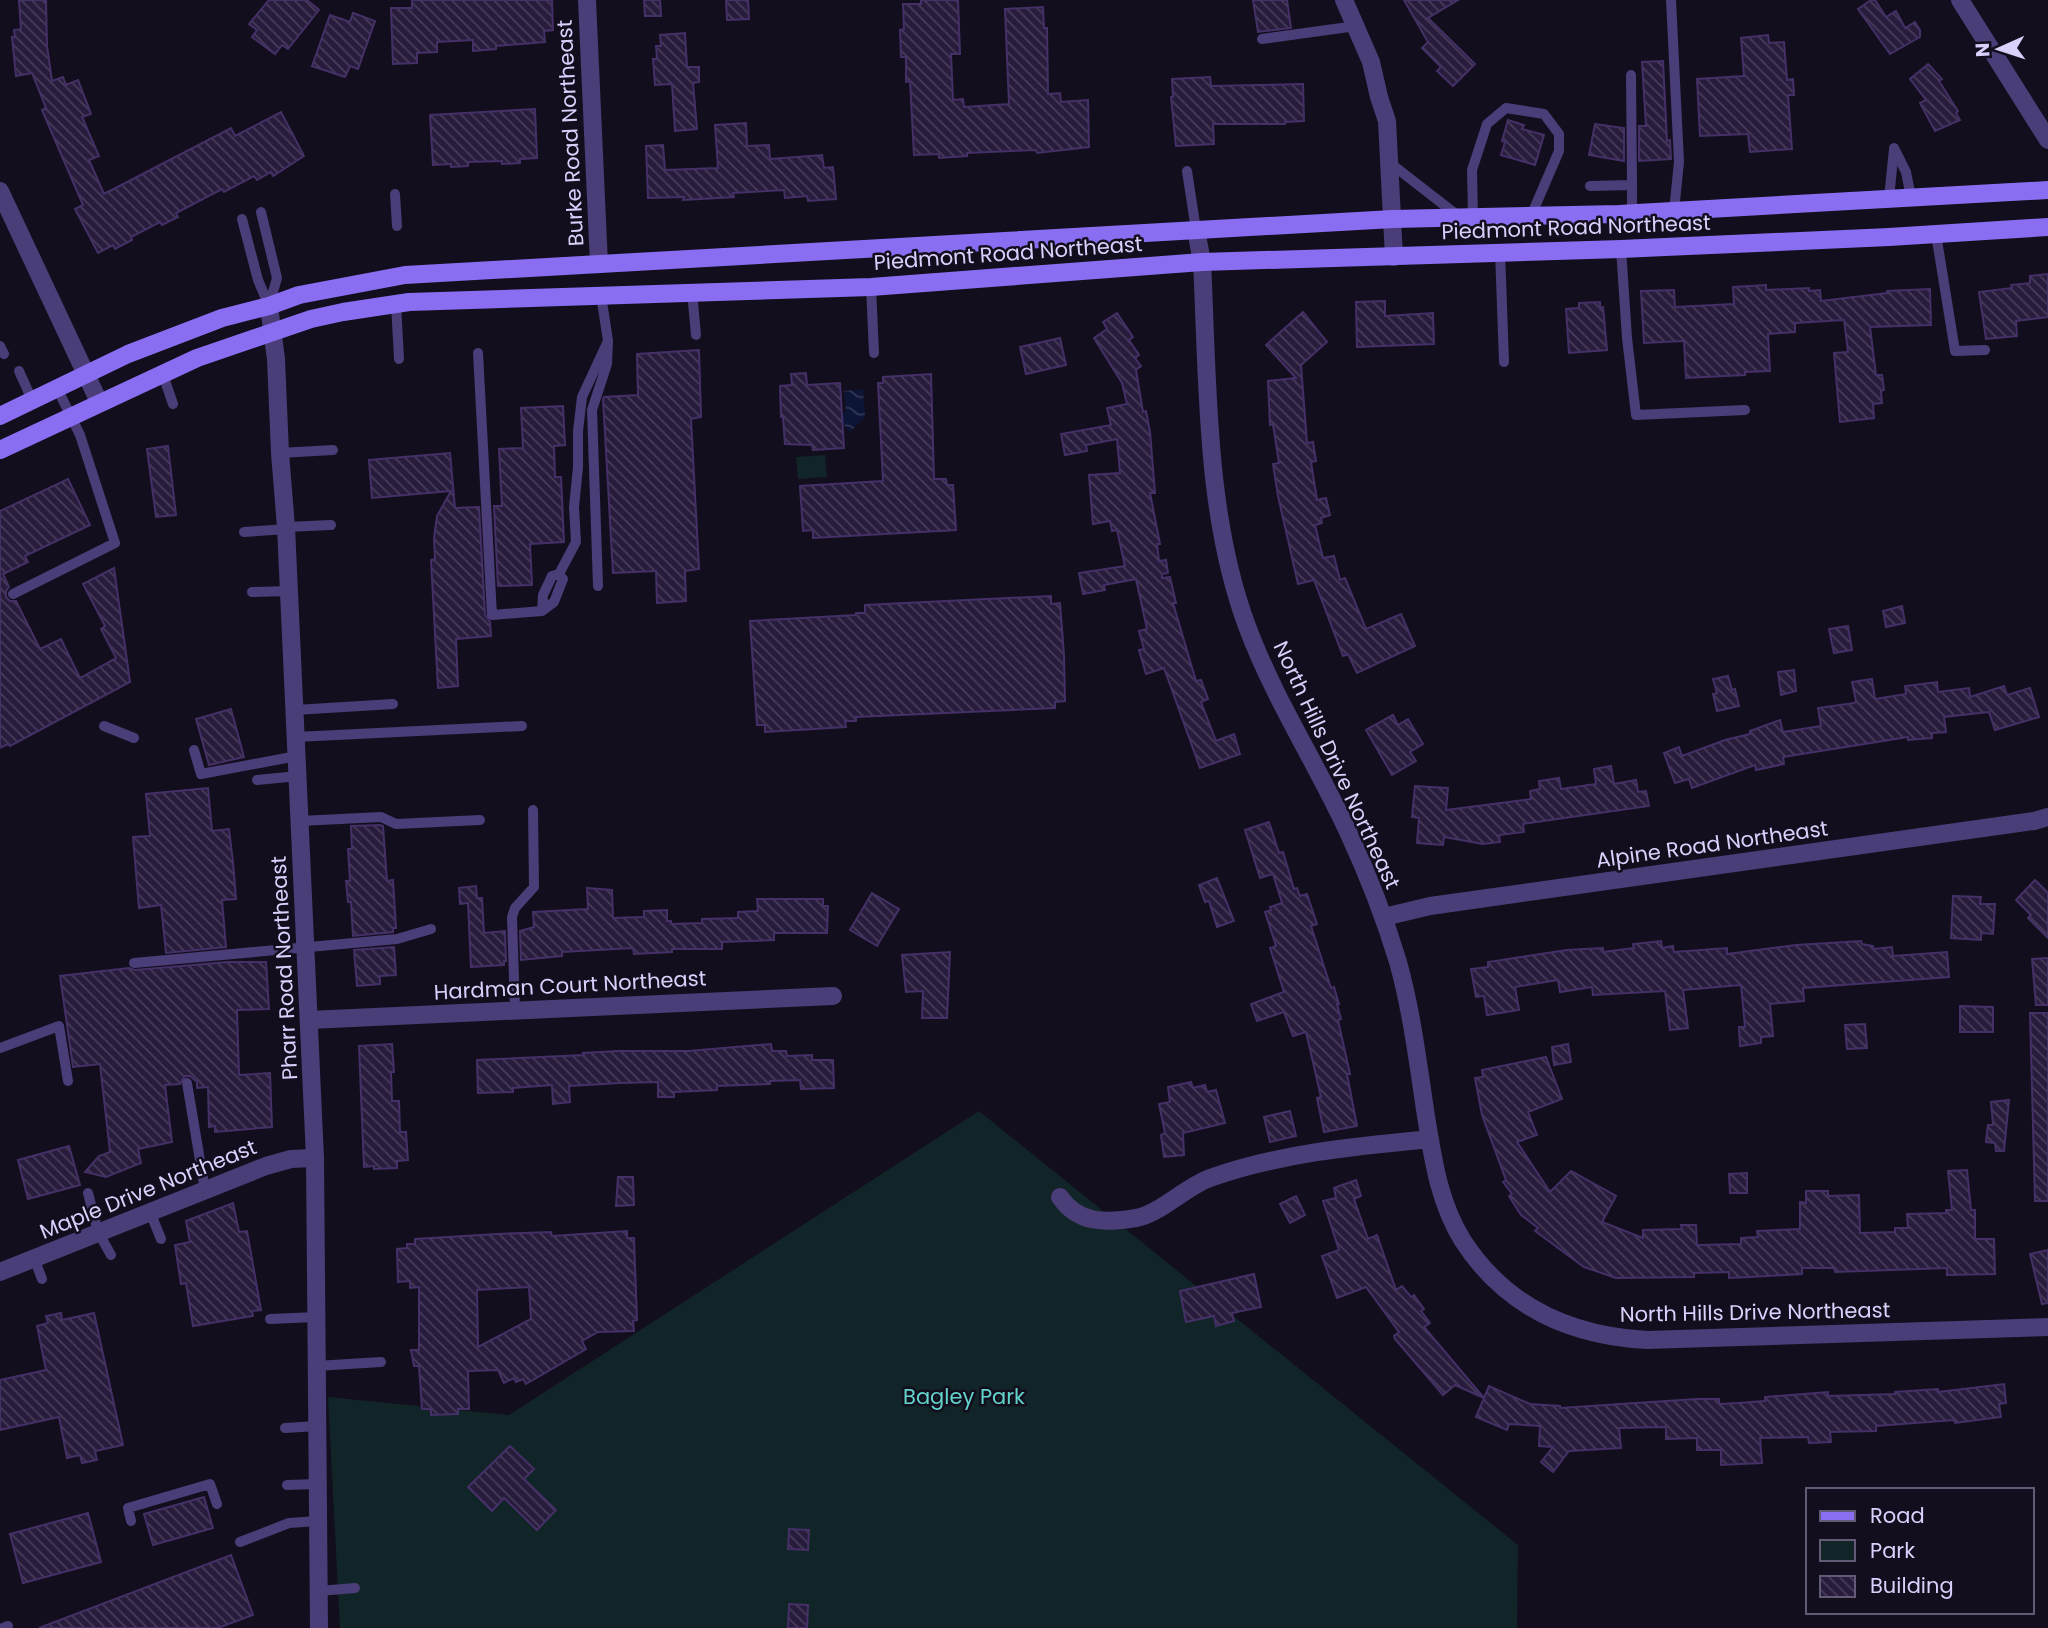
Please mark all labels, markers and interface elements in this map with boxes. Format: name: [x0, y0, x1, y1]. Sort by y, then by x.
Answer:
north arrow: [1964, 14, 2034, 84]
street label: Burke Road Northeast: [550, 19, 590, 247]
text: N: [1969, 42, 1996, 58]
street label: Piedmont Road Northeast: [1441, 208, 1711, 246]
street label: Piedmont Road Northeast: [873, 229, 1143, 277]
street label: North Hills Drive Northeast: [1267, 636, 1407, 894]
street label: Alpine Road Northeast: [1594, 813, 1830, 875]
street label: Pharr Road Northeast: [264, 855, 304, 1081]
street label: Hardman Court Northeast: [433, 963, 707, 1007]
street label: Maple Drive Northeast: [35, 1132, 261, 1246]
street label: North Hills Drive Northeast: [1620, 1295, 1890, 1329]
park label: Bagley Park: [903, 1382, 1025, 1411]
legend: [1806, 1488, 2034, 1614]
text: Road: [1870, 1501, 1925, 1530]
text: Park: [1870, 1536, 1915, 1565]
text: Building: [1870, 1571, 1954, 1600]

